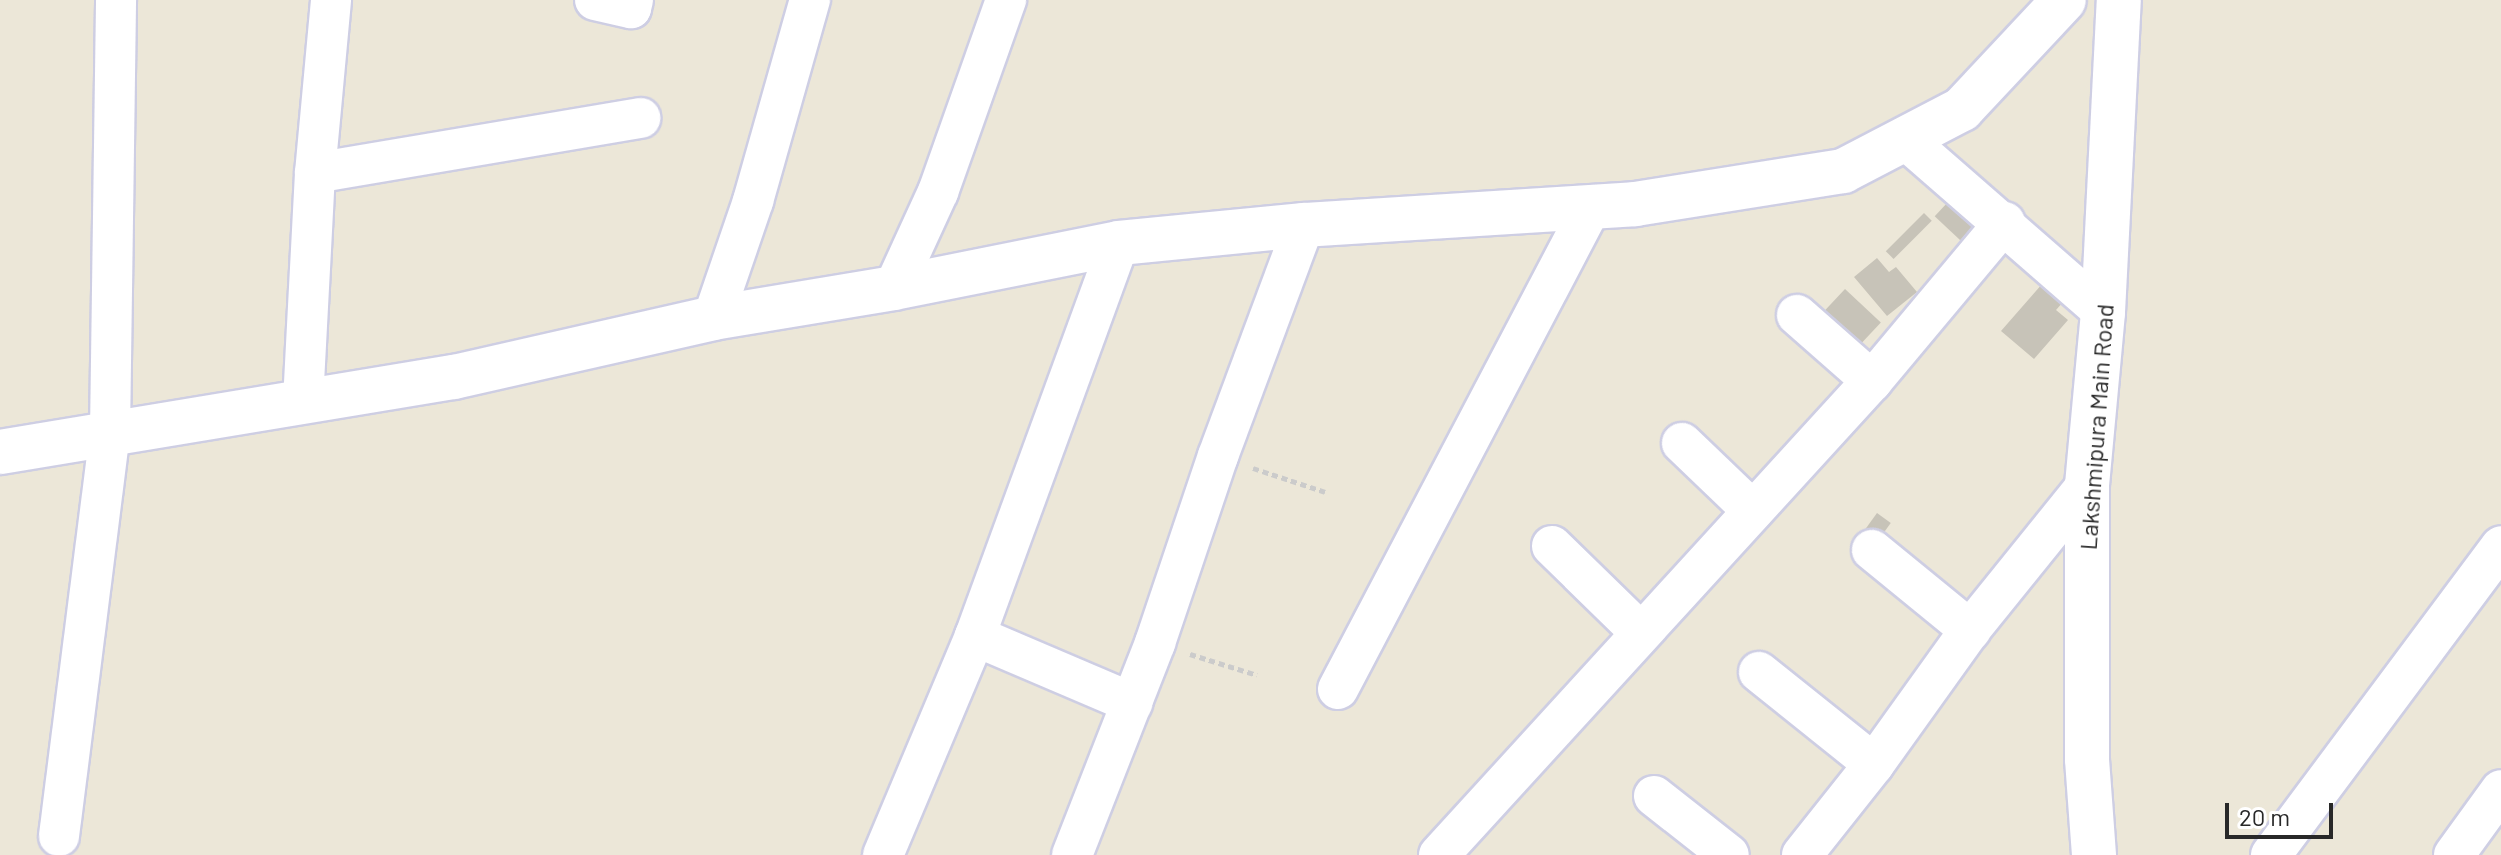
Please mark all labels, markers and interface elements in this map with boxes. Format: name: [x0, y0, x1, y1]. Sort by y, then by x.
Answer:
street label: Lakshmipura Main Road: [2073, 303, 2119, 551]
scale bar: [2229, 787, 2337, 837]
text: 20 m: [2239, 802, 2290, 831]

